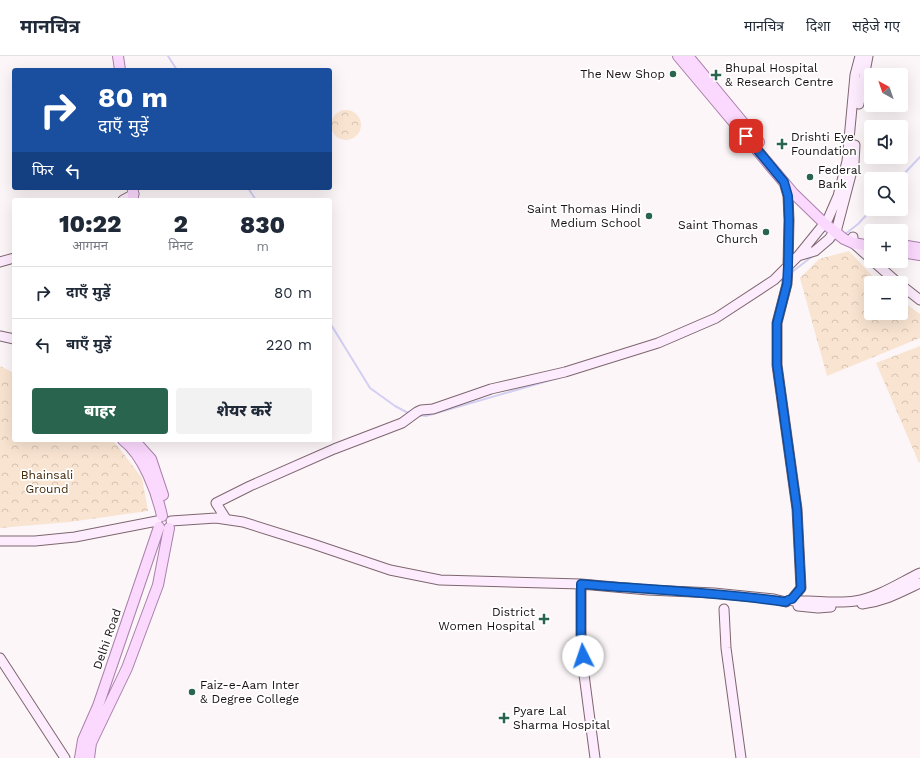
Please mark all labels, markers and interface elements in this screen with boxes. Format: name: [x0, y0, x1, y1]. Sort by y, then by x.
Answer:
text: मानचित्र: [20, 15, 80, 38]
text: मानचित्र: [744, 18, 784, 34]
text: दिशा: [806, 18, 830, 34]
text: सहेजे गए: [852, 18, 900, 34]
place label: Bhupal Hospital & Research Centre: [725, 61, 833, 89]
place label: The New Shop: [580, 67, 665, 81]
north arrow: [864, 68, 908, 112]
map controls: [864, 68, 908, 320]
marker: The New Shop: [668, 69, 678, 79]
marker: Bhupal Hospital & Research Centre: [710, 69, 722, 81]
text: 80 m: [98, 81, 168, 114]
icon: right: [32, 84, 84, 136]
text: दाएँ मुड़ें: [98, 115, 149, 136]
pin: [729, 119, 763, 153]
button: sound: [864, 120, 908, 164]
icon: arrive: [735, 125, 757, 147]
place label: Drishti Eye Foundation: [791, 130, 857, 158]
marker: Drishti Eye Foundation: [776, 138, 788, 150]
icon: left: [62, 160, 84, 182]
text: फिर: [32, 161, 54, 179]
place label: Federal Bank: [818, 163, 862, 191]
marker: Federal Bank: [805, 172, 815, 182]
button: search: [864, 172, 908, 216]
place label: Saint Thomas Hindi Medium School: [527, 202, 641, 230]
text: 10:22: [59, 210, 121, 238]
text: 2: [174, 210, 188, 238]
text: 830: [240, 211, 285, 239]
marker: Saint Thomas Hindi Medium School: [644, 211, 654, 221]
place label: Saint Thomas Church: [678, 218, 758, 246]
button: +: [864, 224, 908, 268]
marker: Saint Thomas Church: [761, 227, 771, 237]
text: आगमन: [72, 238, 108, 253]
text: मिनट: [168, 238, 193, 253]
text: m: [256, 239, 269, 254]
button: −: [864, 276, 908, 320]
icon: right: [32, 282, 54, 304]
text: दाएँ मुड़ें: [66, 283, 111, 301]
text: 80 m: [274, 284, 312, 302]
icon: left: [32, 334, 54, 356]
text: बाएँ मुड़ें: [66, 335, 111, 353]
text: 220 m: [266, 336, 312, 354]
button: बाहर: [32, 388, 168, 434]
button: शेयर करें: [176, 388, 312, 434]
park label: Bhainsali Ground: [21, 468, 73, 496]
place label: District Women Hospital: [438, 605, 535, 633]
street label: Delhi Road: [90, 607, 124, 671]
marker: District Women Hospital: [538, 613, 550, 625]
position arrow: [562, 635, 604, 677]
place label: Faiz-e-Aam Inter & Degree College: [200, 678, 300, 706]
marker: Faiz-e-Aam Inter & Degree College: [187, 687, 197, 697]
place label: Pyare Lal Sharma Hospital: [513, 704, 611, 732]
marker: Pyare Lal Sharma Hospital: [498, 712, 510, 724]

